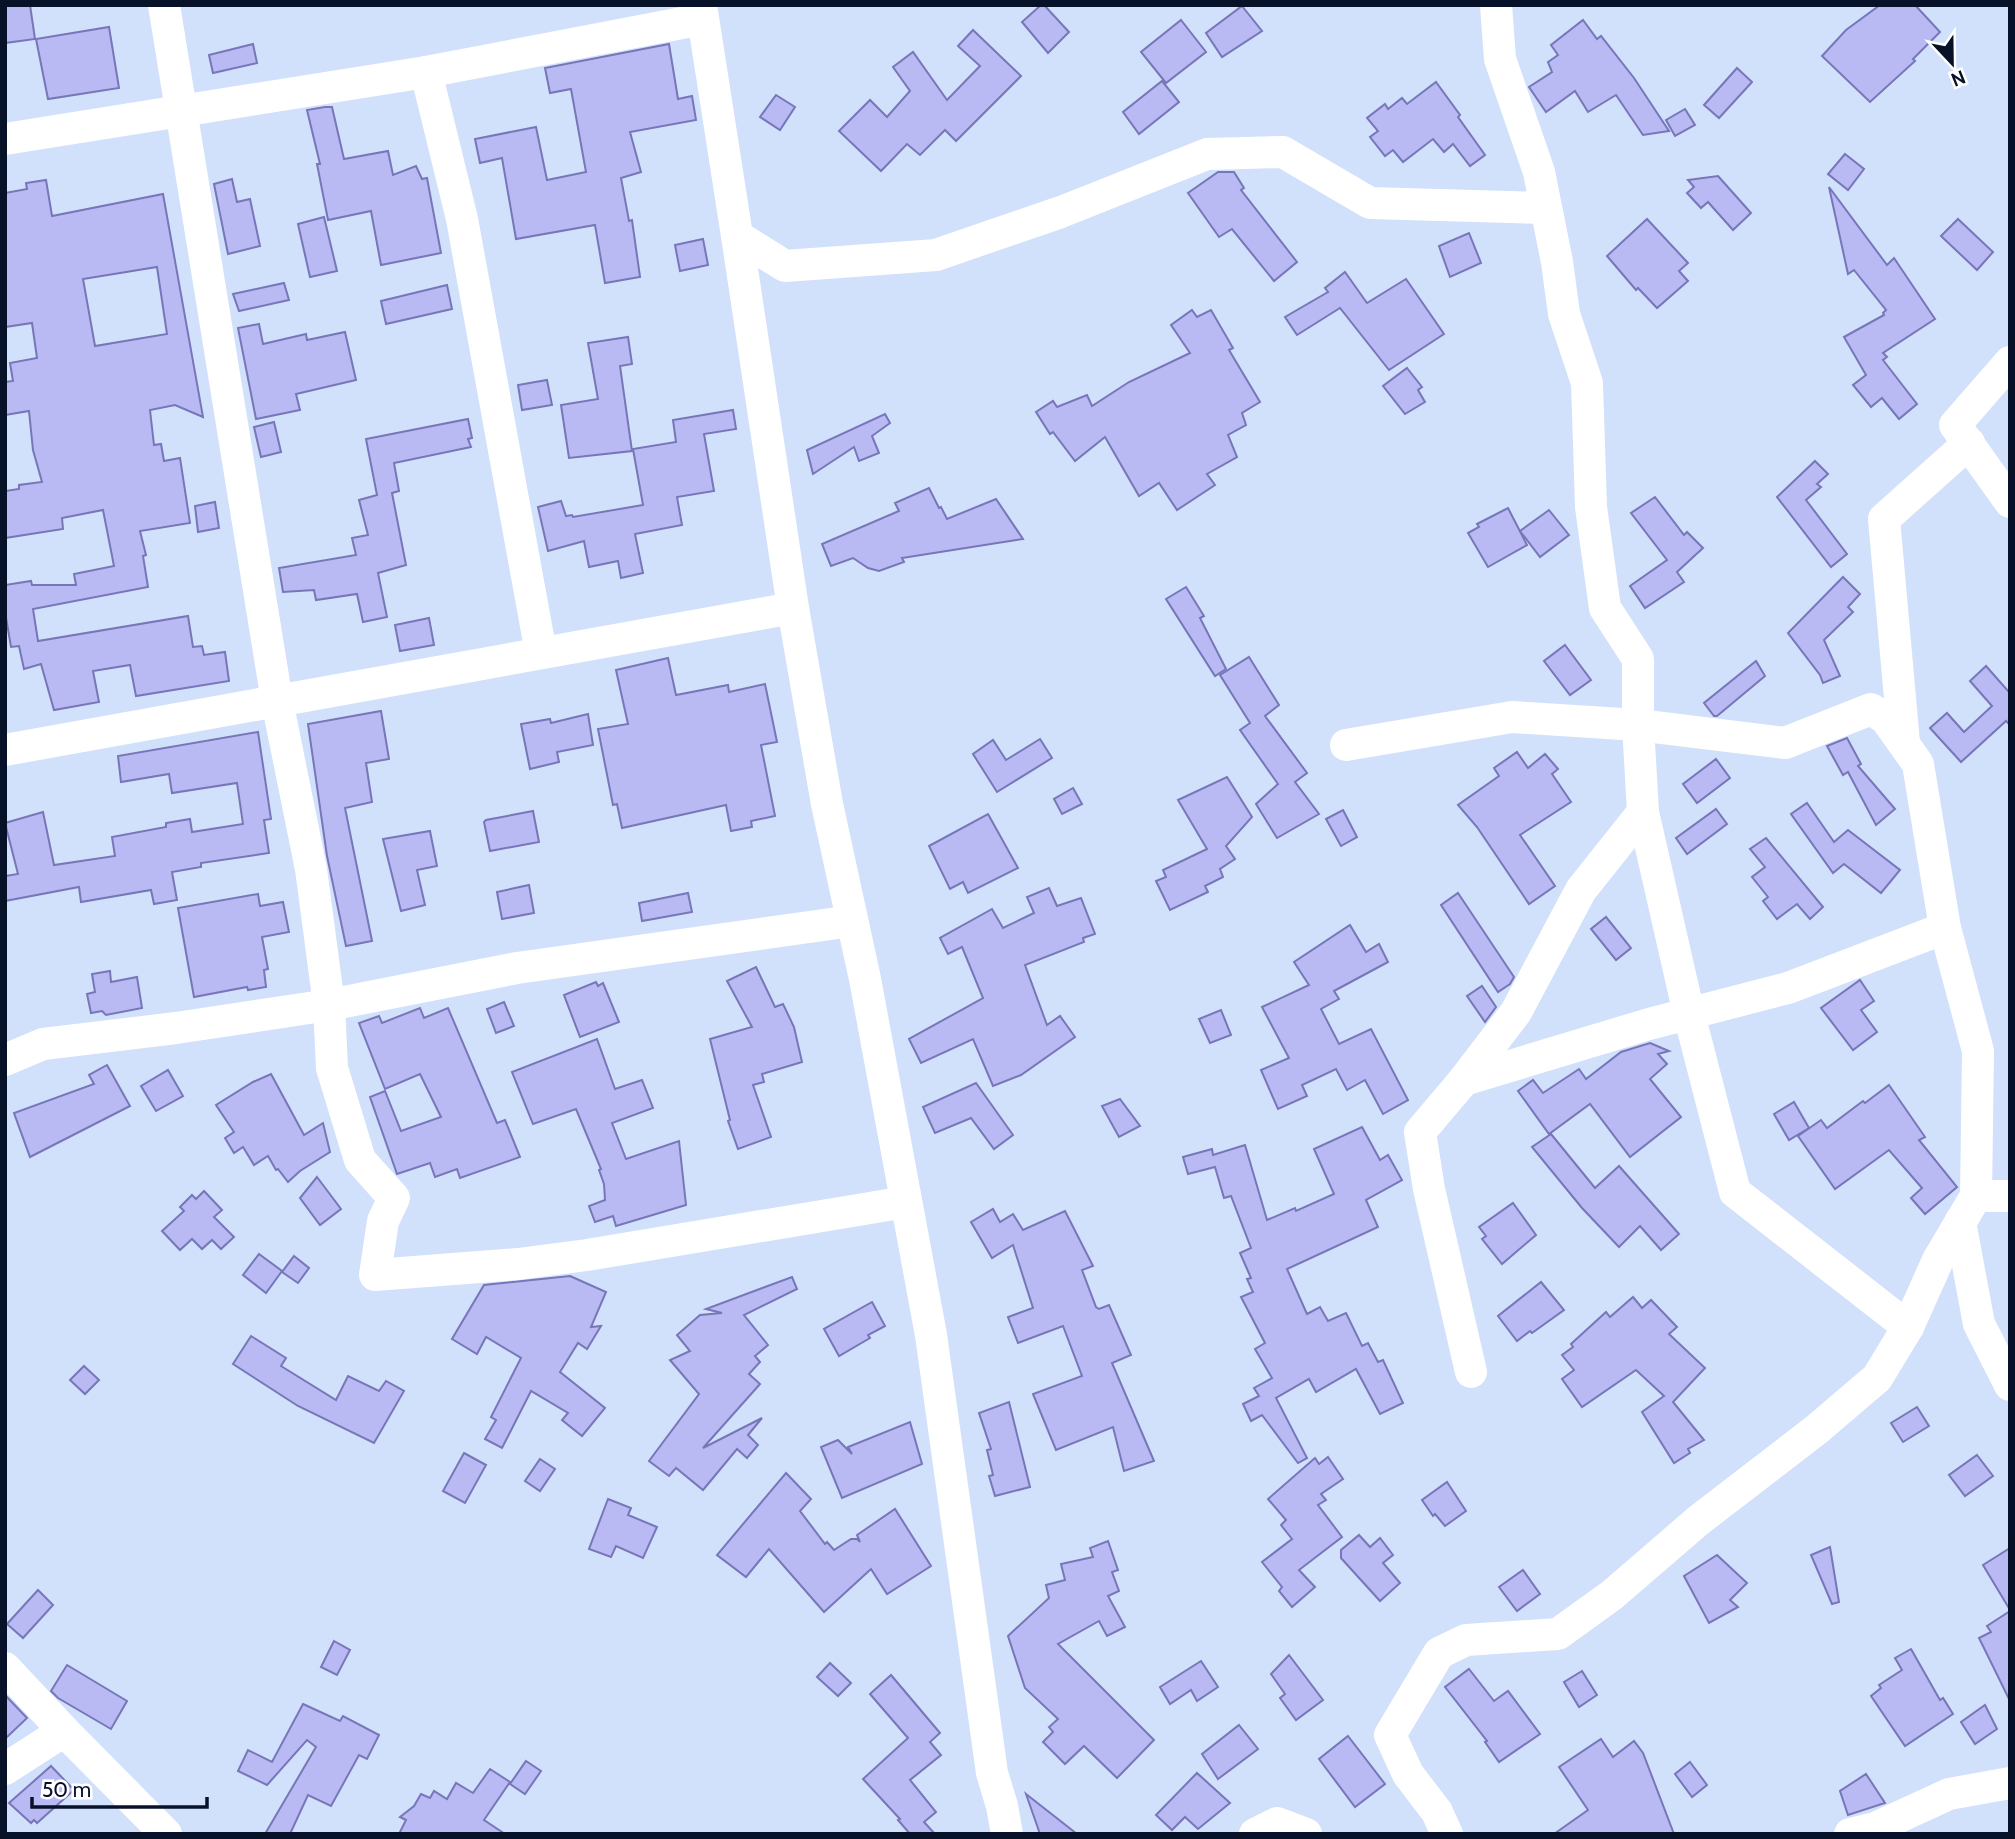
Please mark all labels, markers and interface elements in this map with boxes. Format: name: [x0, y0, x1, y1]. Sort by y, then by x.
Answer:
north arrow: [1917, 28, 1987, 98]
text: N: [1948, 65, 1969, 91]
scale bar: [32, 1766, 206, 1810]
text: 50 m: [42, 1777, 91, 1802]

